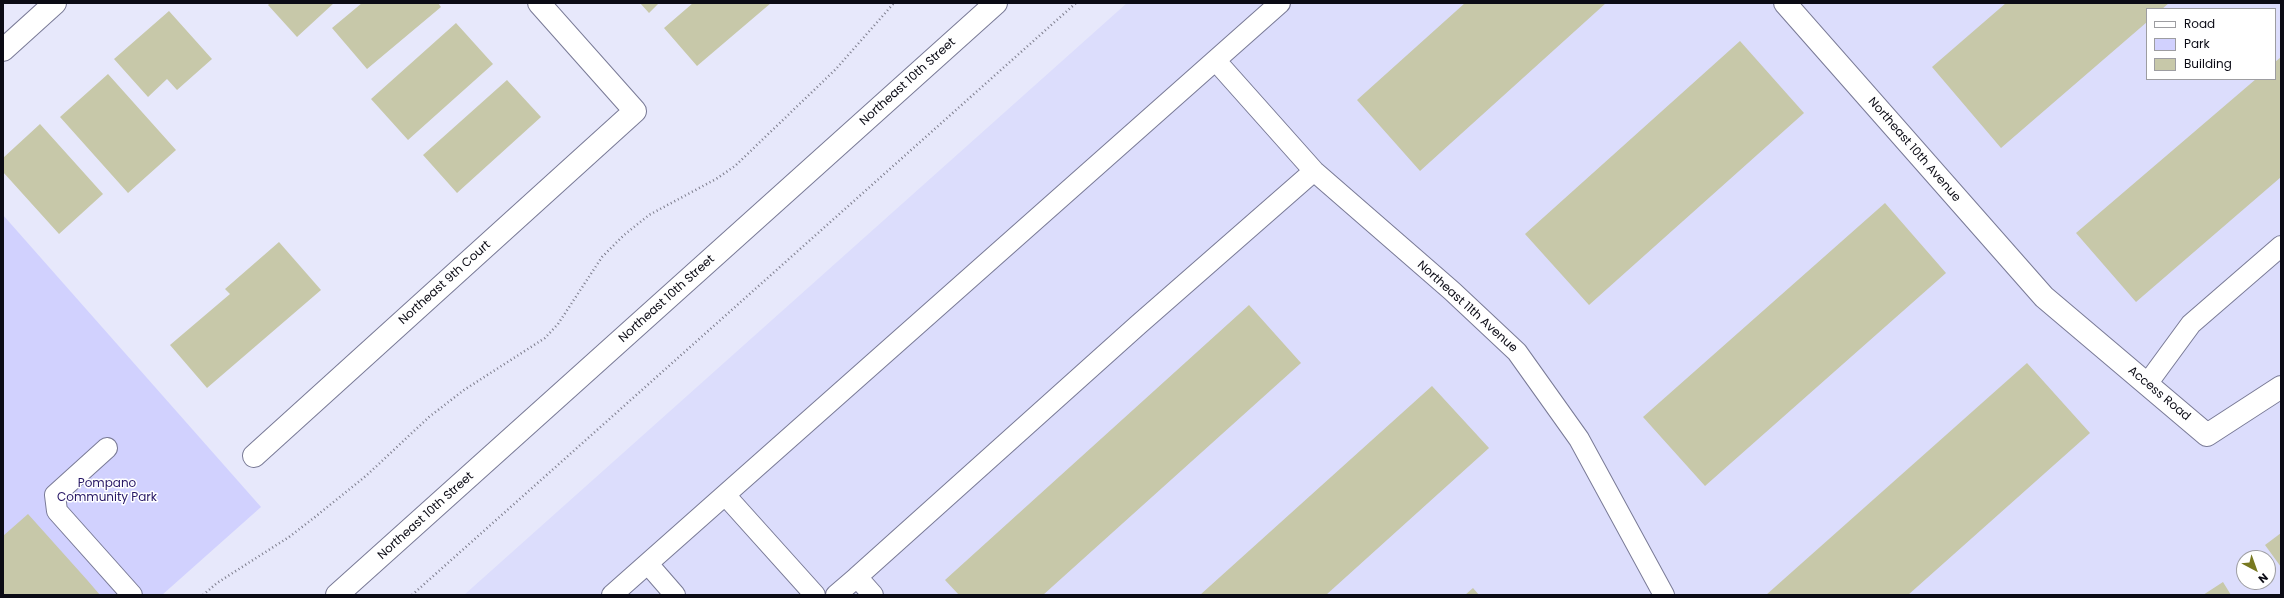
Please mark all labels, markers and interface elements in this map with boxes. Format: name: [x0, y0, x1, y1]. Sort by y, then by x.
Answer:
legend: [2146, 8, 2276, 80]
text: Road: [2184, 15, 2215, 32]
street label: Northeast 10th Street: [857, 35, 959, 129]
text: Park: [2184, 35, 2210, 52]
text: Building: [2184, 55, 2232, 72]
street label: Northeast 10th Avenue: [1865, 95, 1963, 205]
street label: Northeast 9th Court: [396, 238, 494, 328]
street label: Northeast 10th Street: [616, 252, 718, 346]
street label: Northeast 11th Avenue: [1414, 258, 1520, 356]
street label: Access Road: [2125, 364, 2193, 424]
street label: Northeast 10th Street: [375, 469, 477, 563]
park label: Pompano Community Park: [57, 477, 157, 505]
north arrow: [2236, 550, 2276, 590]
text: N: [2255, 570, 2272, 587]

